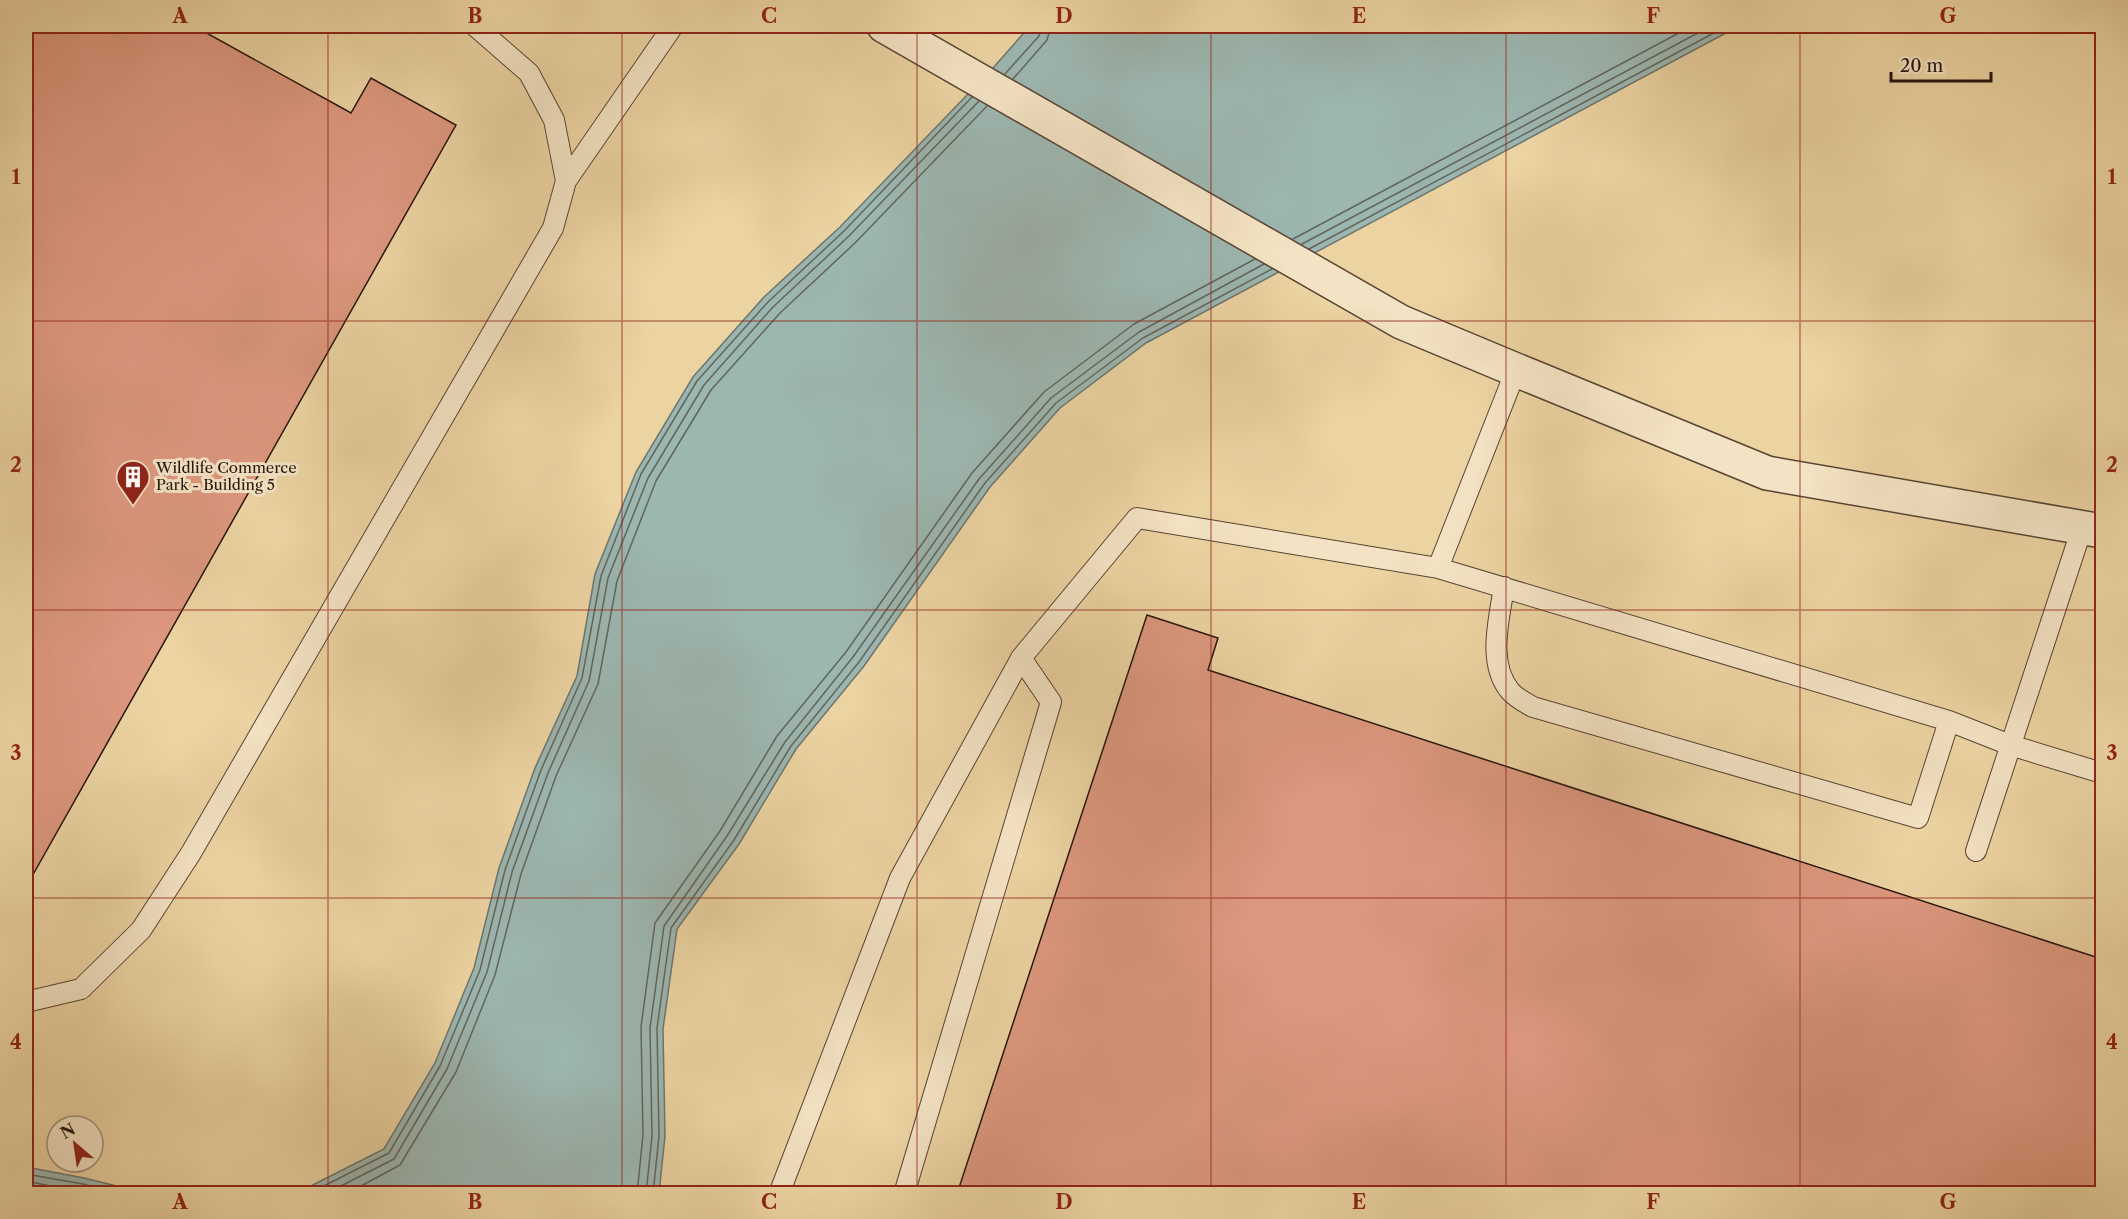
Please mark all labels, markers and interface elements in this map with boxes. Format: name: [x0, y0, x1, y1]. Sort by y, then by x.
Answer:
text: A: [171, 4, 188, 28]
text: B: [468, 4, 483, 28]
text: C: [761, 4, 777, 28]
text: D: [1055, 4, 1073, 28]
text: E: [1352, 4, 1366, 28]
text: F: [1646, 4, 1660, 28]
text: G: [1940, 4, 1957, 28]
scale bar: [1891, 45, 1992, 83]
text: 20 m: [1900, 55, 1944, 77]
text: 1: [12, 165, 21, 189]
text: 1: [2108, 165, 2117, 189]
text: 2: [10, 453, 22, 477]
text: 2: [2106, 453, 2118, 477]
place label: Wildlife Commerce Park - Building 5: [155, 458, 297, 494]
building icon: Wildlife Commerce Park - Building 5: [115, 459, 151, 506]
text: 3: [10, 741, 22, 765]
text: 3: [2106, 741, 2118, 765]
text: 4: [10, 1030, 22, 1054]
text: 4: [2106, 1030, 2118, 1054]
north arrow: [45, 1114, 105, 1174]
text: N: [57, 1119, 79, 1143]
text: A: [171, 1190, 188, 1214]
text: B: [468, 1190, 483, 1214]
text: C: [761, 1190, 777, 1214]
text: D: [1055, 1190, 1073, 1214]
text: E: [1352, 1190, 1366, 1214]
text: F: [1646, 1190, 1660, 1214]
text: G: [1940, 1190, 1957, 1214]

